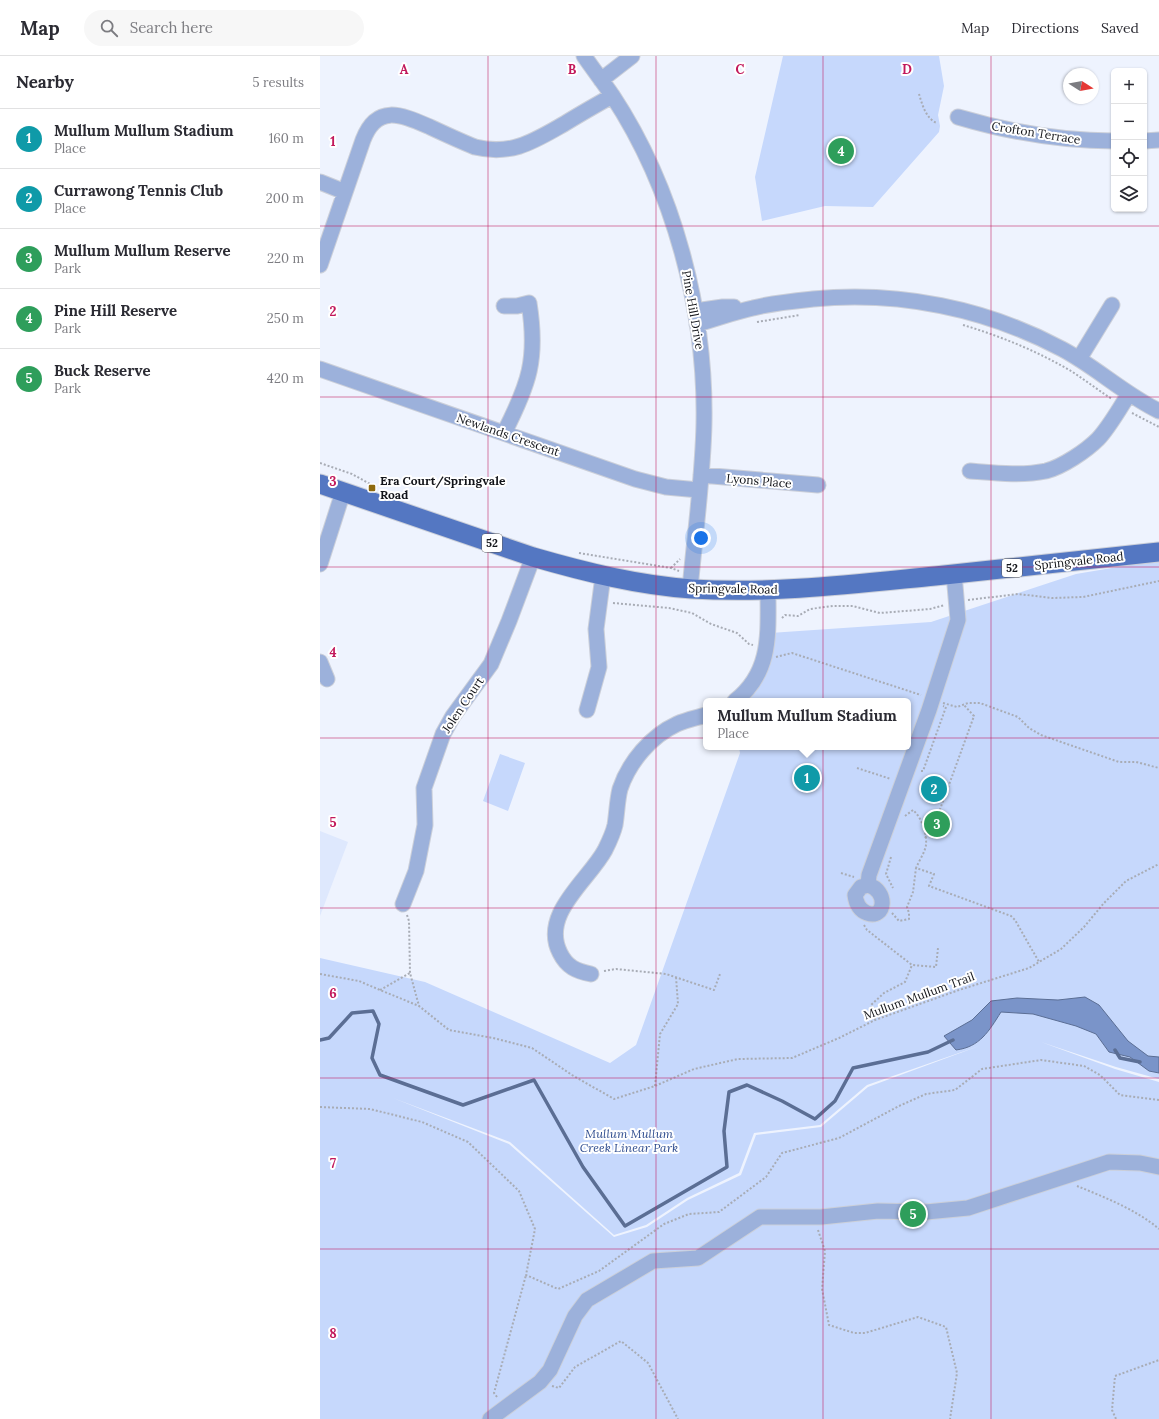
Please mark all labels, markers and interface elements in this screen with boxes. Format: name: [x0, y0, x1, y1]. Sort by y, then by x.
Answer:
search box: [84, 10, 364, 46]
text: Map: [20, 16, 60, 40]
icon: search: [98, 17, 120, 39]
text: Search here: [130, 18, 213, 37]
text: Map: [961, 19, 989, 37]
text: Directions: [1011, 19, 1079, 37]
text: Saved: [1101, 19, 1139, 37]
text: A: [400, 61, 409, 78]
text: B: [568, 61, 577, 78]
text: C: [736, 61, 745, 78]
text: D: [902, 61, 912, 78]
north arrow: [1063, 68, 1099, 104]
map controls: [1111, 68, 1147, 212]
button: +: [1111, 68, 1147, 104]
text: Nearby: [16, 71, 74, 93]
text: 5 results: [253, 74, 304, 91]
button: −: [1111, 104, 1147, 140]
street label: Crofton Terrace: [991, 118, 1082, 147]
text: Mullum Mullum Stadium: [54, 121, 234, 140]
text: 1: [26, 130, 32, 147]
text: 160 m: [269, 130, 304, 147]
text: 1: [330, 133, 336, 150]
pin: 4: [828, 136, 854, 166]
text: Place: [54, 140, 86, 157]
button: locate: [1111, 140, 1147, 176]
button: layers: [1111, 176, 1147, 212]
text: Currawong Tennis Club: [54, 181, 223, 200]
text: 2: [26, 190, 32, 207]
text: 200 m: [266, 190, 304, 207]
text: Place: [54, 200, 86, 217]
text: Mullum Mullum Reserve: [54, 241, 231, 260]
text: 3: [25, 250, 33, 267]
text: 220 m: [267, 250, 304, 267]
text: Park: [54, 260, 81, 277]
street label: Pine Hill Drive: [679, 269, 708, 351]
text: Pine Hill Reserve: [54, 301, 177, 320]
text: 2: [330, 303, 337, 320]
text: 4: [25, 310, 33, 327]
text: 250 m: [267, 310, 304, 327]
text: Park: [54, 320, 81, 337]
text: Buck Reserve: [54, 361, 151, 380]
text: 5: [25, 370, 33, 387]
text: 420 m: [267, 370, 304, 387]
text: Park: [54, 380, 81, 397]
street label: Newlands Crescent: [455, 410, 562, 459]
street label: Lyons Place: [726, 470, 793, 491]
text: 3: [329, 473, 337, 490]
place label: Era Court/Springvale Road: [380, 473, 506, 502]
marker: Era Court/Springvale Road: [367, 483, 377, 493]
your location: [691, 528, 711, 548]
road number: 52: [482, 534, 502, 552]
street label: Springvale Road: [1034, 548, 1124, 573]
road number: 52: [1002, 559, 1022, 577]
street label: Springvale Road: [688, 580, 778, 597]
text: 4: [329, 644, 337, 661]
street label: Jolen Court: [438, 674, 487, 736]
popup: [703, 698, 911, 750]
text: Mullum Mullum Stadium: [717, 706, 897, 725]
text: Place: [717, 725, 749, 742]
pin: 1: [794, 763, 820, 793]
pin: 2: [921, 774, 947, 804]
pin: 3: [924, 809, 950, 839]
text: 5: [329, 814, 337, 831]
street label: Mullum Mullum Trail: [861, 968, 976, 1023]
text: 6: [329, 985, 337, 1002]
park label: Mullum Mullum Creek Linear Park: [580, 1126, 678, 1155]
text: 7: [330, 1155, 336, 1172]
pin: 5: [900, 1199, 926, 1229]
text: 8: [329, 1325, 337, 1342]

